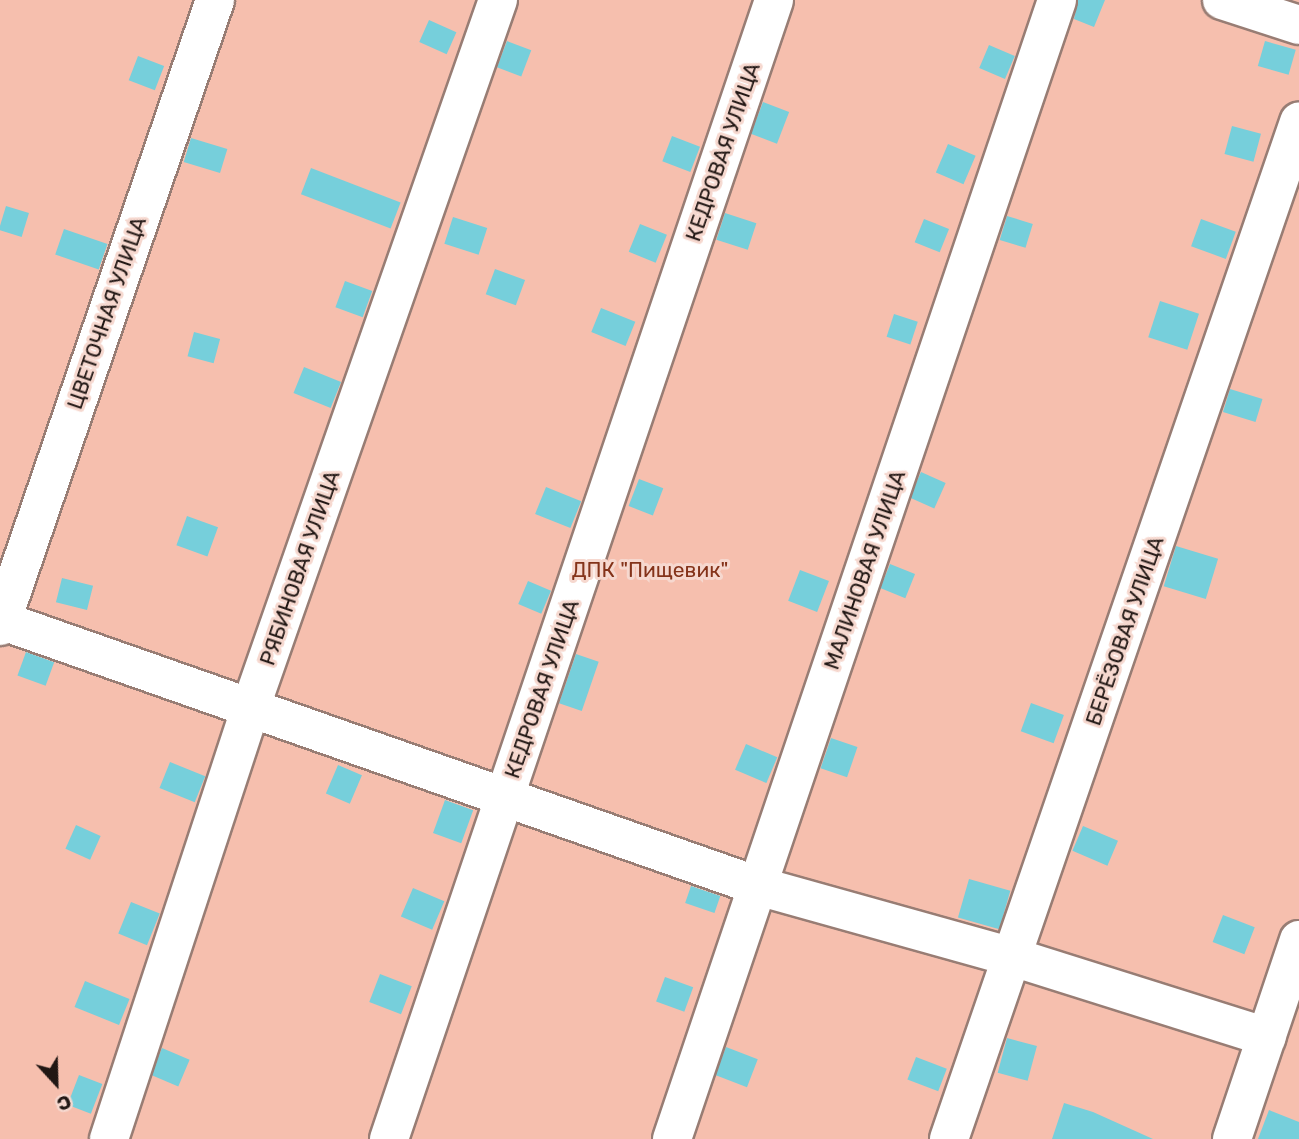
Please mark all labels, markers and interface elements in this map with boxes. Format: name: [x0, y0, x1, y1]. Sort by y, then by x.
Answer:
street label: КЕДРОВАЯ УЛИЦА: [681, 59, 765, 245]
street label: ЦВЕТОЧНАЯ УЛИЦА: [62, 213, 152, 413]
street label: РЯБИНОВАЯ УЛИЦА: [255, 467, 345, 669]
street label: МАЛИНОВАЯ УЛИЦА: [819, 467, 911, 673]
street label: БЕРЁЗОВАЯ УЛИЦА: [1081, 533, 1169, 729]
park label: ДПК "Пищевик": [572, 557, 728, 583]
street label: КЕДРОВАЯ УЛИЦА: [500, 596, 584, 782]
north arrow: [21, 1048, 91, 1118]
text: С: [54, 1090, 75, 1116]

